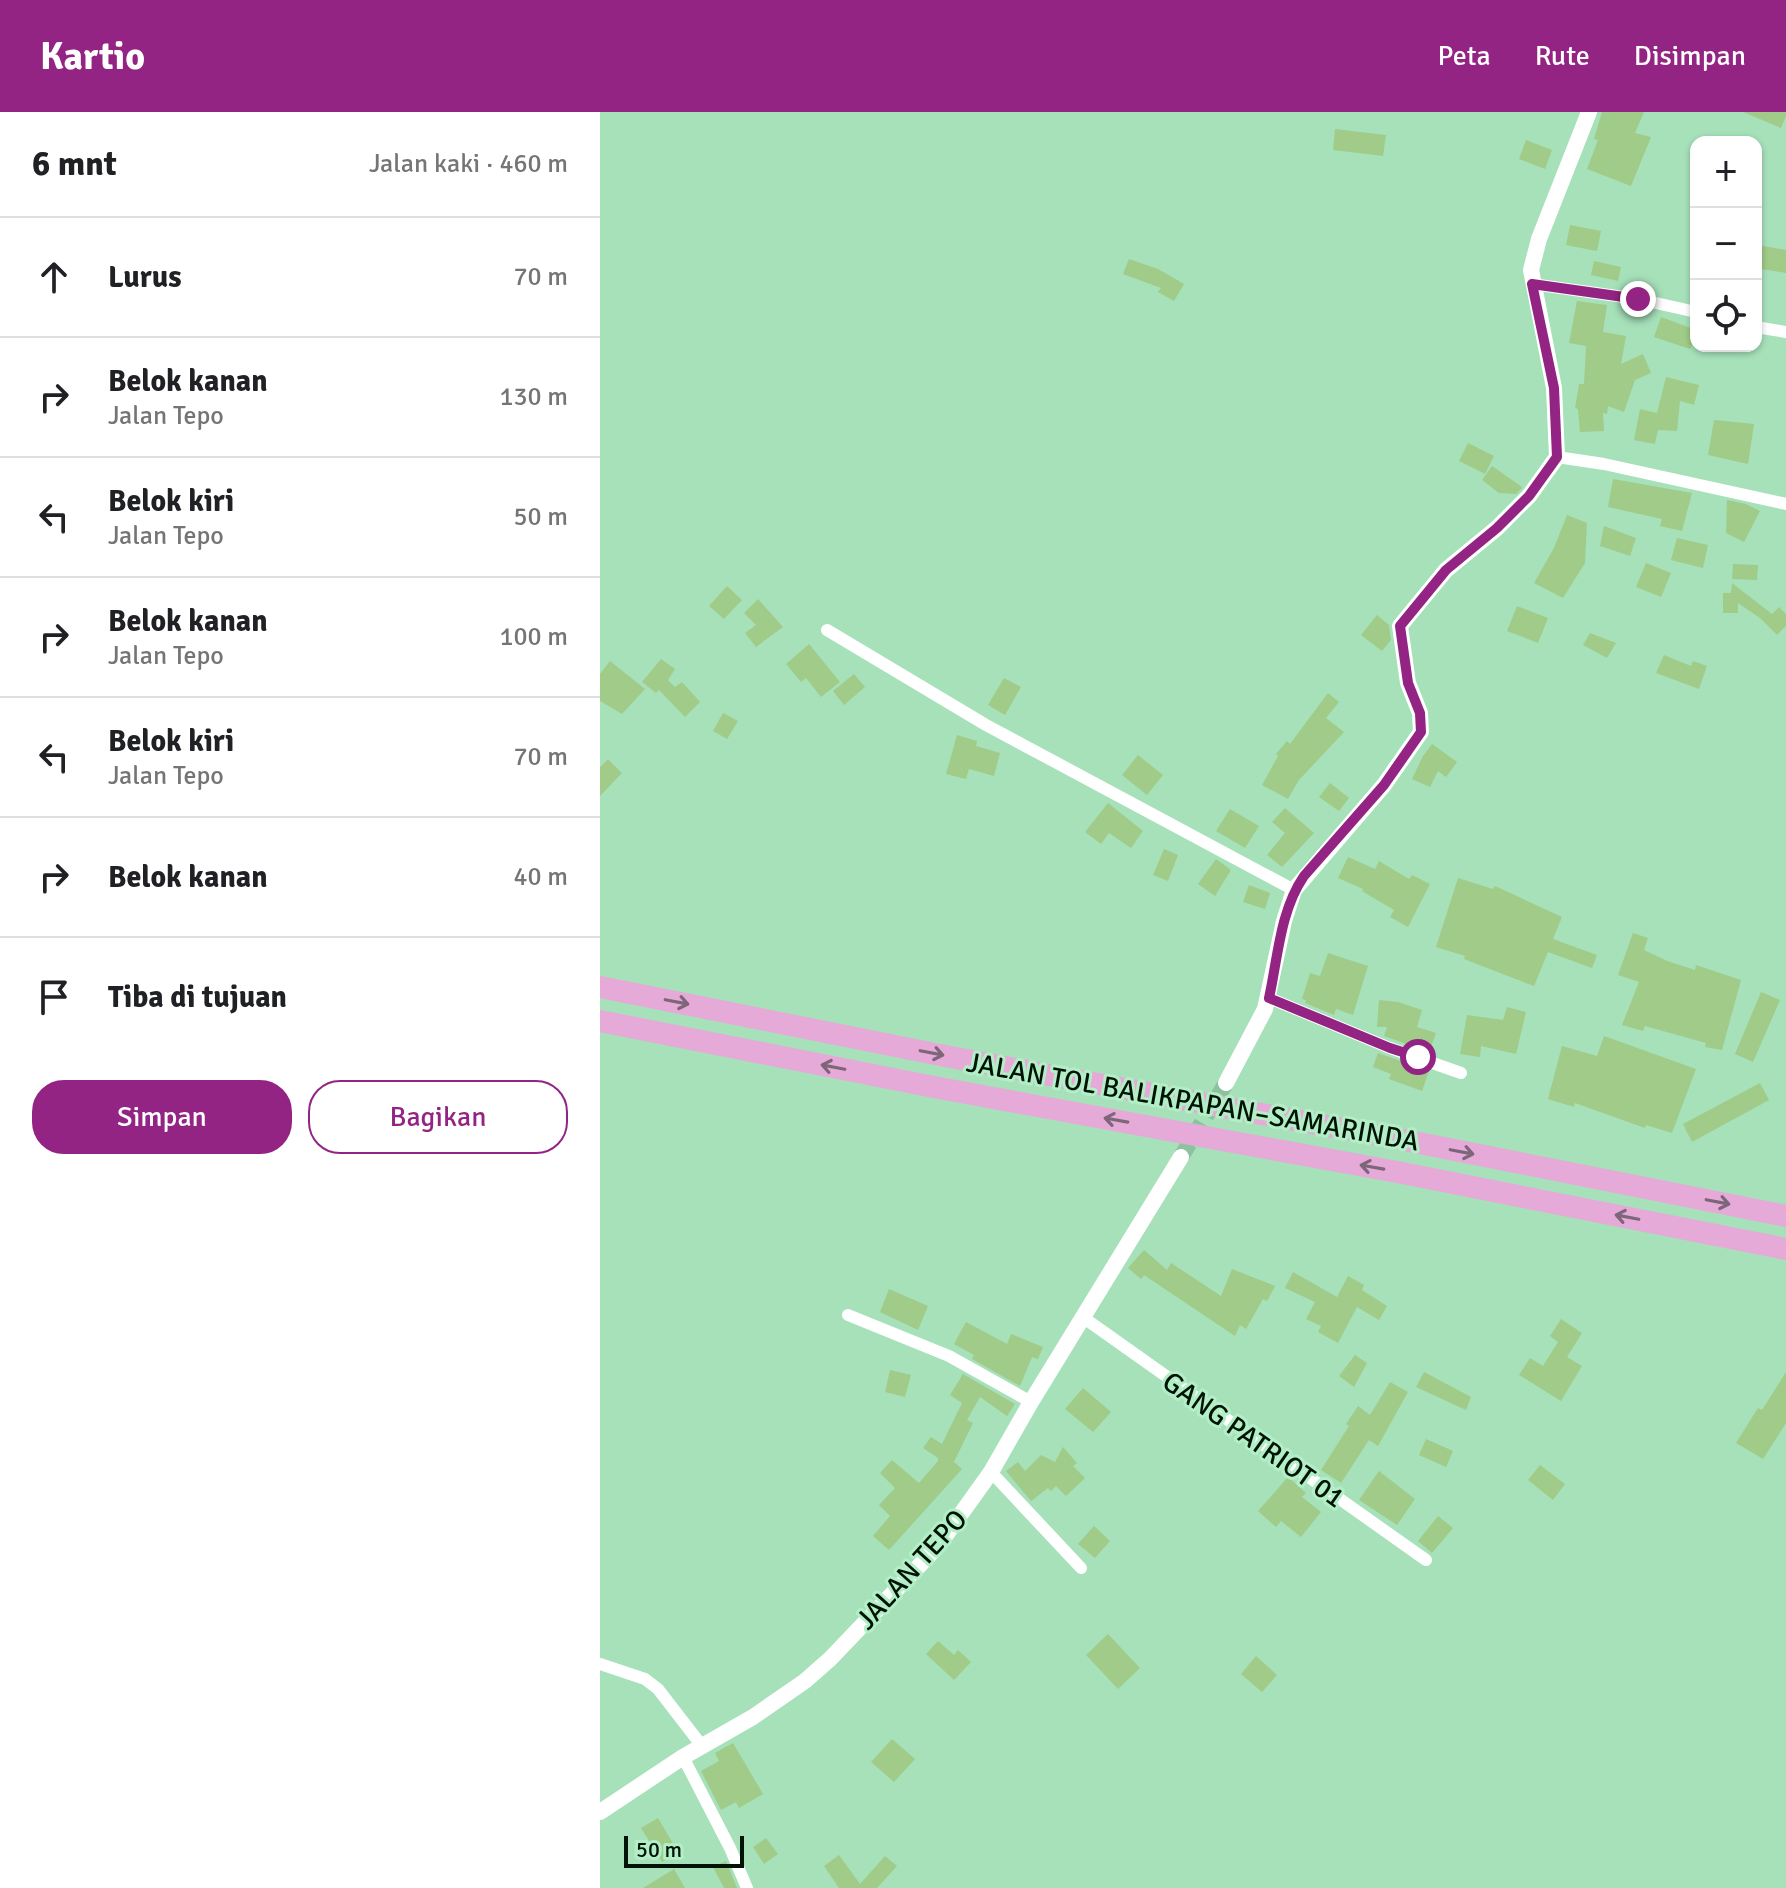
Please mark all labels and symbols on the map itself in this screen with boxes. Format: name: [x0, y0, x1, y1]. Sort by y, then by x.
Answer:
route end: [1620, 281, 1656, 317]
one-way arrow: [663, 996, 689, 1011]
route start: [1400, 1039, 1436, 1075]
street label: JALAN TOL BALIKPAPAN–SAMARINDA: [964, 1045, 1422, 1159]
one-way arrow: [918, 1046, 944, 1061]
one-way arrow: [821, 1059, 847, 1074]
one-way arrow: [1104, 1112, 1130, 1127]
one-way arrow: [1449, 1145, 1475, 1160]
one-way arrow: [1360, 1159, 1385, 1174]
one-way arrow: [1704, 1195, 1730, 1210]
one-way arrow: [1615, 1209, 1640, 1224]
street label: GANG PATRIOT 01: [1156, 1364, 1351, 1515]
street label: JALAN TEPO: [849, 1503, 974, 1637]
scale bar: [624, 1832, 744, 1868]

